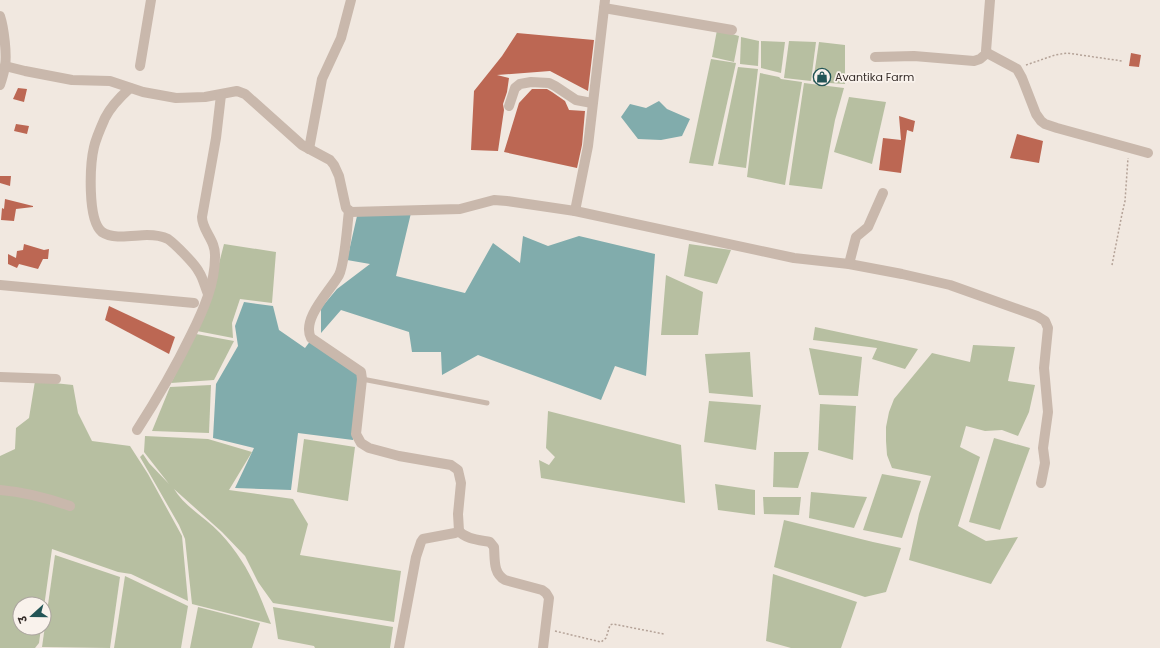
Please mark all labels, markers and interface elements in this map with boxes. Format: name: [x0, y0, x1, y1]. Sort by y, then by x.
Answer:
shop icon: Avantika Farm: [812, 67, 832, 87]
place label: Avantika Farm: [835, 69, 914, 85]
north arrow: [12, 596, 52, 636]
text: उ: [14, 613, 32, 626]

